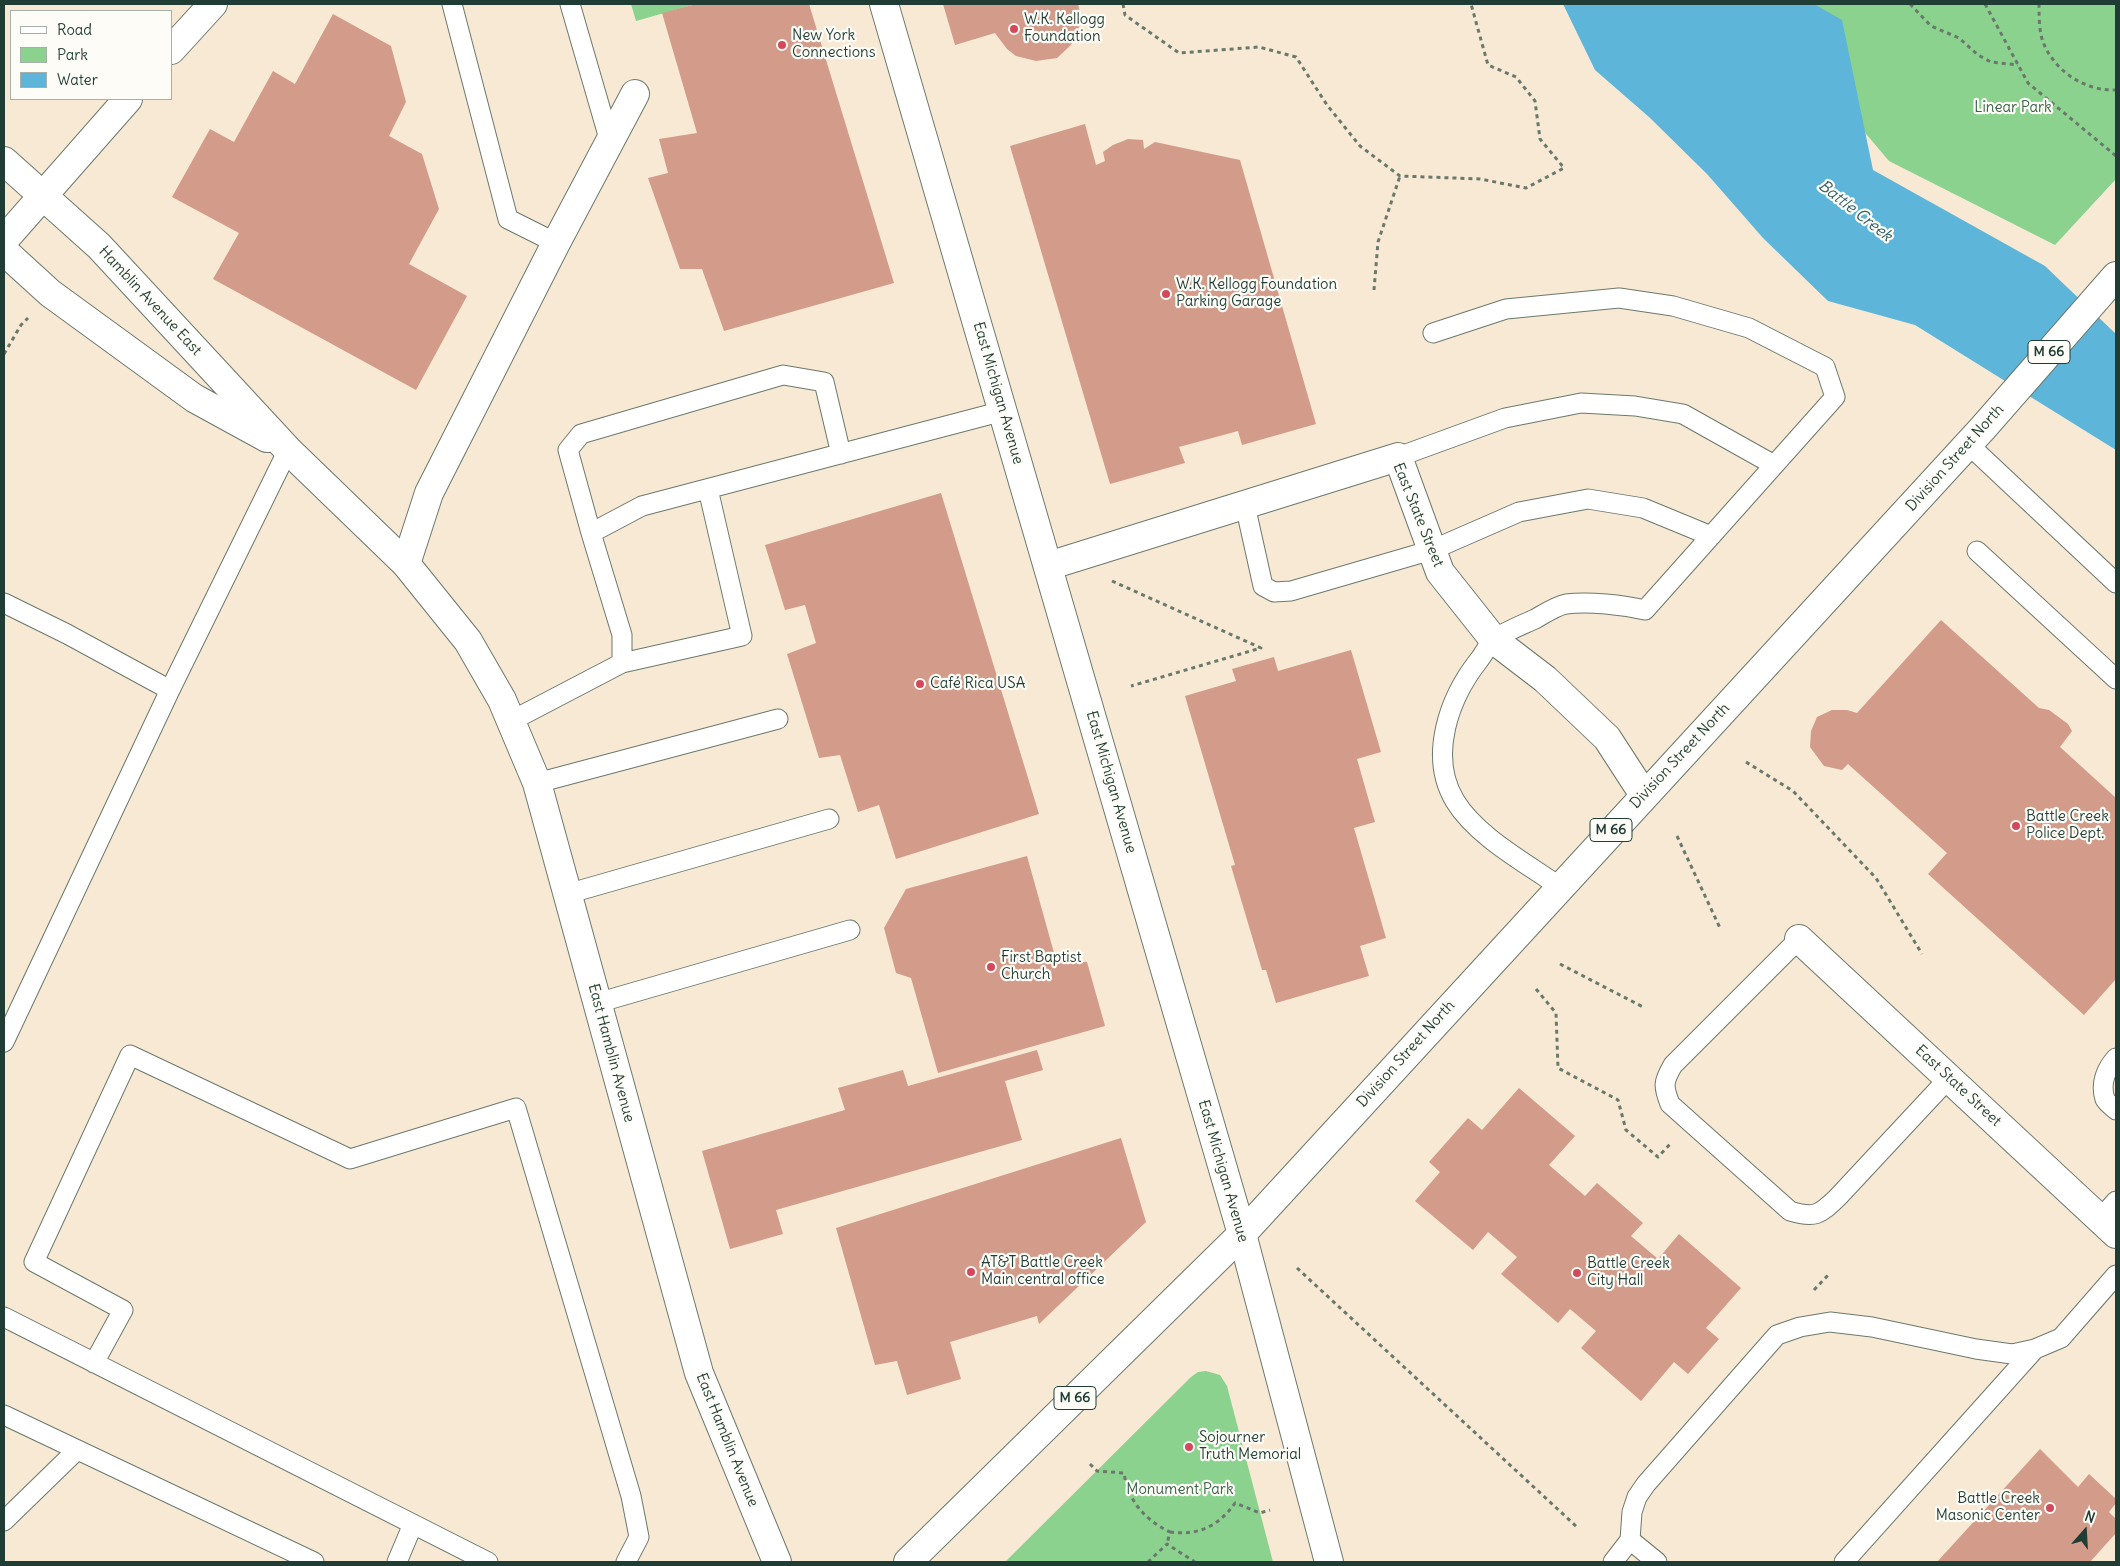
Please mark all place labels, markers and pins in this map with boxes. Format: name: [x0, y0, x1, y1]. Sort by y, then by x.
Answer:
place label: W.K. Kellogg Foundation: [1024, 11, 1105, 46]
marker: W.K. Kellogg Foundation: [1008, 23, 1020, 35]
place label: New York Connections: [792, 27, 876, 62]
marker: New York Connections: [776, 39, 788, 51]
place label: W.K. Kellogg Foundation Parking Garage: [1176, 276, 1337, 311]
marker: W.K. Kellogg Foundation Parking Garage: [1160, 288, 1172, 300]
place label: Café Rica USA: [930, 675, 1025, 693]
marker: Café Rica USA: [914, 678, 926, 690]
place label: Battle Creek Police Dept.: [2026, 808, 2109, 843]
marker: Battle Creek Police Dept.: [2010, 820, 2022, 832]
place label: First Baptist Church: [1001, 949, 1082, 984]
marker: First Baptist Church: [985, 961, 997, 973]
place label: AT&T Battle Creek Main central office: [981, 1254, 1105, 1289]
place label: Battle Creek City Hall: [1587, 1255, 1670, 1290]
marker: AT&T Battle Creek Main central office: [965, 1266, 977, 1278]
marker: Battle Creek City Hall: [1571, 1267, 1583, 1279]
place label: Sojourner Truth Memorial: [1199, 1429, 1301, 1464]
marker: Sojourner Truth Memorial: [1183, 1441, 1195, 1453]
place label: Battle Creek Masonic Center: [1936, 1490, 2040, 1525]
marker: Battle Creek Masonic Center: [2044, 1502, 2056, 1514]

